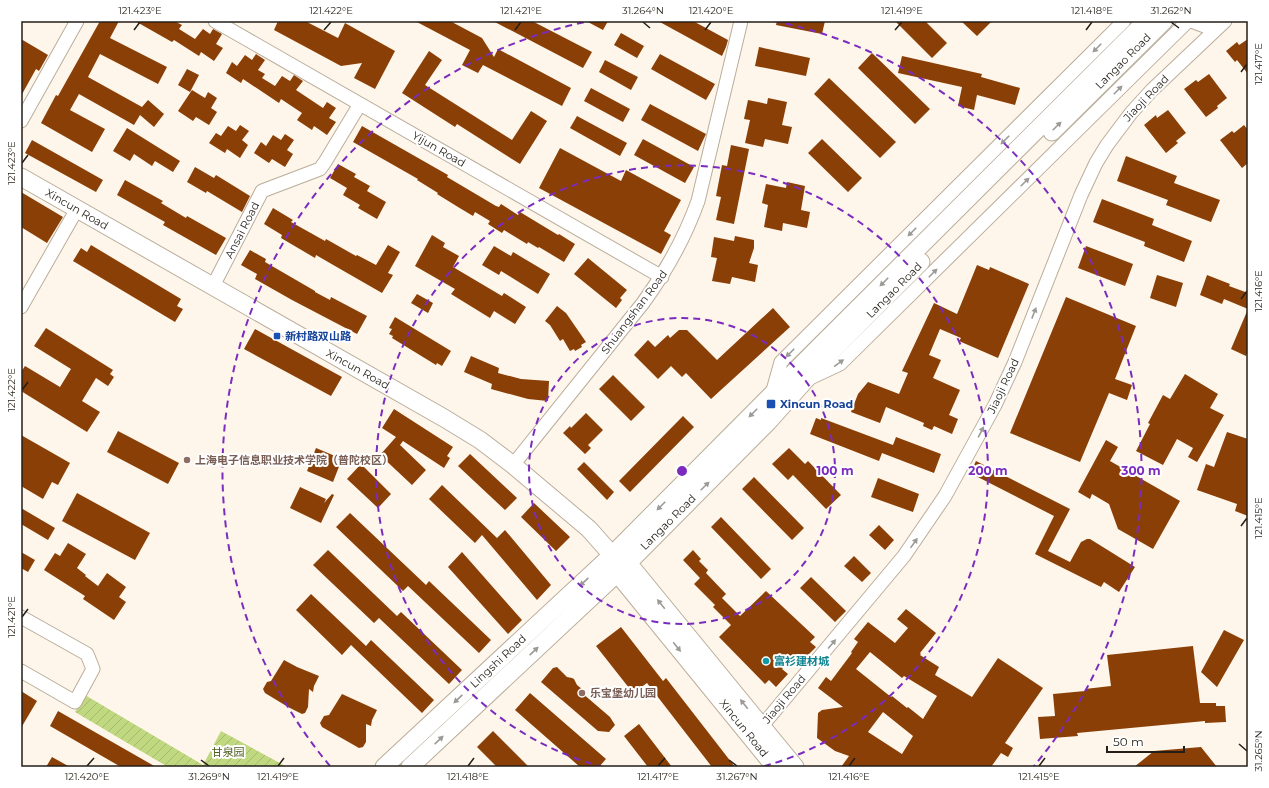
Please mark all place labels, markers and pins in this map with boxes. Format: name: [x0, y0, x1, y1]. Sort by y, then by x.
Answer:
place label: 新村路双山路: [285, 329, 352, 343]
marker: 新村路双山路: [272, 331, 282, 341]
place label: Xincun Road: [780, 397, 853, 411]
marker: Xincun Road: [765, 398, 777, 410]
place label: 上海电子信息职业技术学院（普陀校区）: [195, 453, 393, 467]
marker: 上海电子信息职业技术学院（普陀校区）: [182, 455, 192, 465]
centre of rings: [675, 464, 689, 478]
place label: 富衫建材城: [774, 654, 830, 668]
marker: 富衫建材城: [761, 656, 771, 666]
place label: 乐宝堡幼儿园: [590, 686, 656, 700]
marker: 乐宝堡幼儿园: [577, 688, 587, 698]

